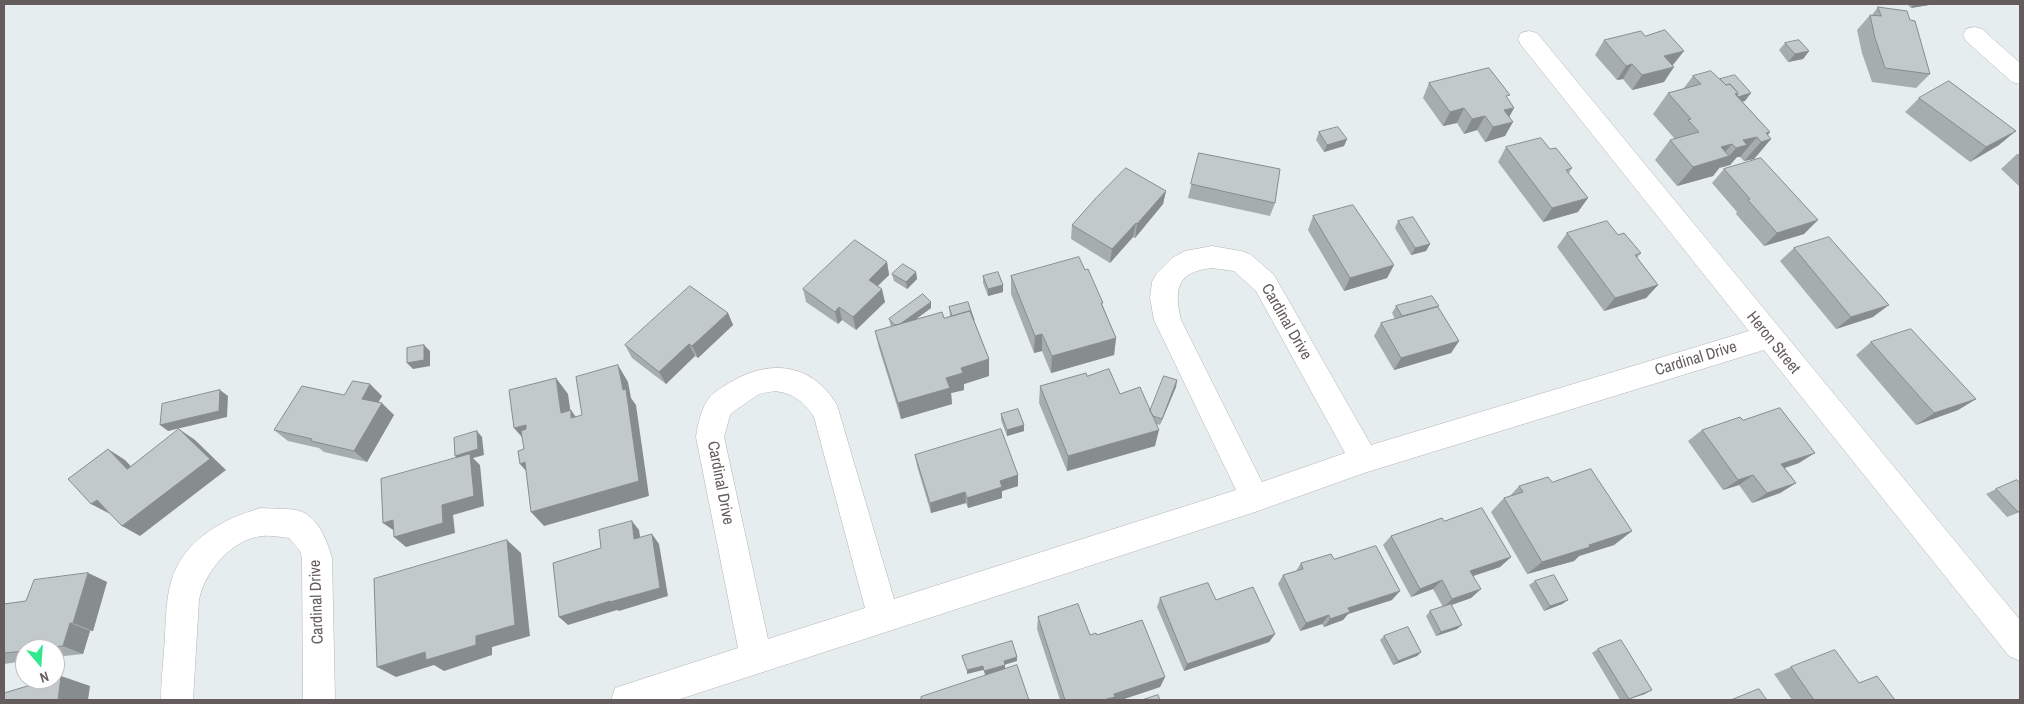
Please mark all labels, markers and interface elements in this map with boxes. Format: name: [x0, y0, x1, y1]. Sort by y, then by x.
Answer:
street label: Cardinal Drive: [1257, 281, 1315, 363]
street label: Heron Street: [1742, 308, 1804, 378]
street label: Cardinal Drive: [1653, 337, 1739, 381]
street label: Cardinal Drive: [703, 440, 737, 526]
street label: Cardinal Drive: [306, 559, 328, 645]
north arrow: [15, 639, 65, 689]
text: N: [38, 667, 51, 687]

